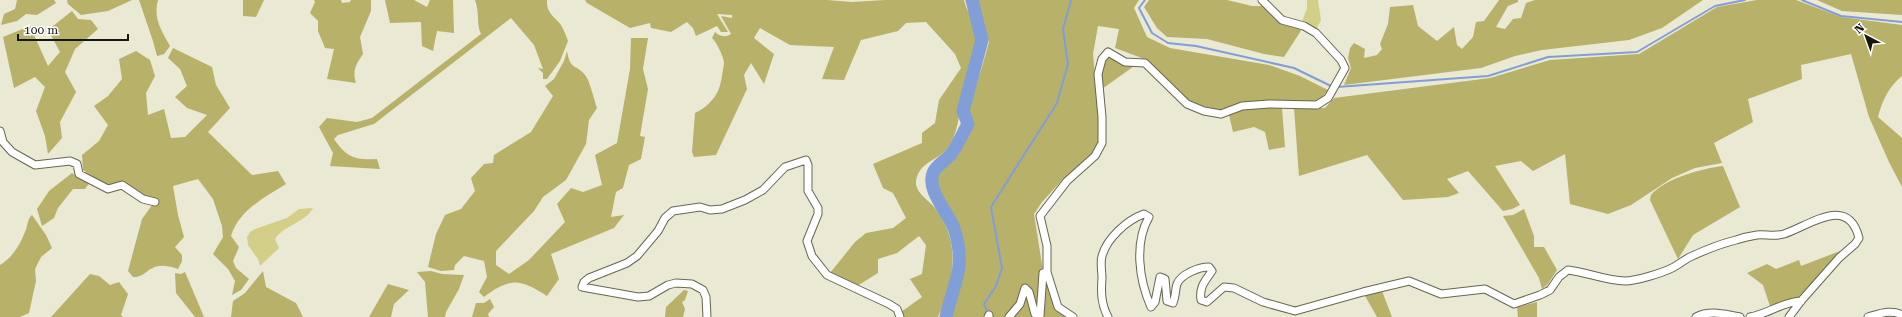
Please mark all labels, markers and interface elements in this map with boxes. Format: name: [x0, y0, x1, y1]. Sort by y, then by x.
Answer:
scale bar: [18, 16, 128, 42]
north arrow: [1846, 16, 1886, 56]
text: N: [1852, 21, 1868, 37]
text: 100 m: [24, 23, 58, 37]

